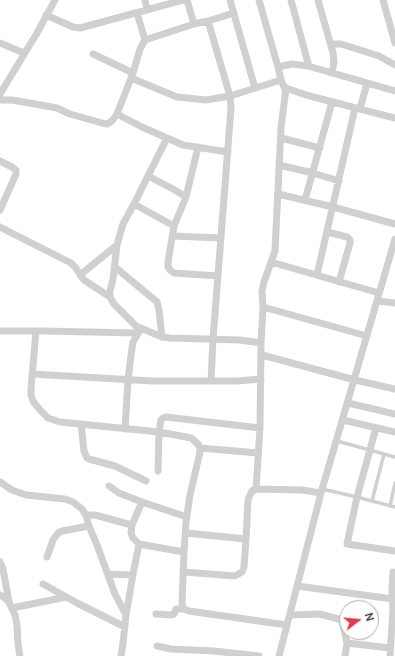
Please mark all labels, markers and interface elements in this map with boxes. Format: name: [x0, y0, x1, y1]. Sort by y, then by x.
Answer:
north arrow: [339, 600, 379, 640]
text: N: [362, 611, 378, 623]

